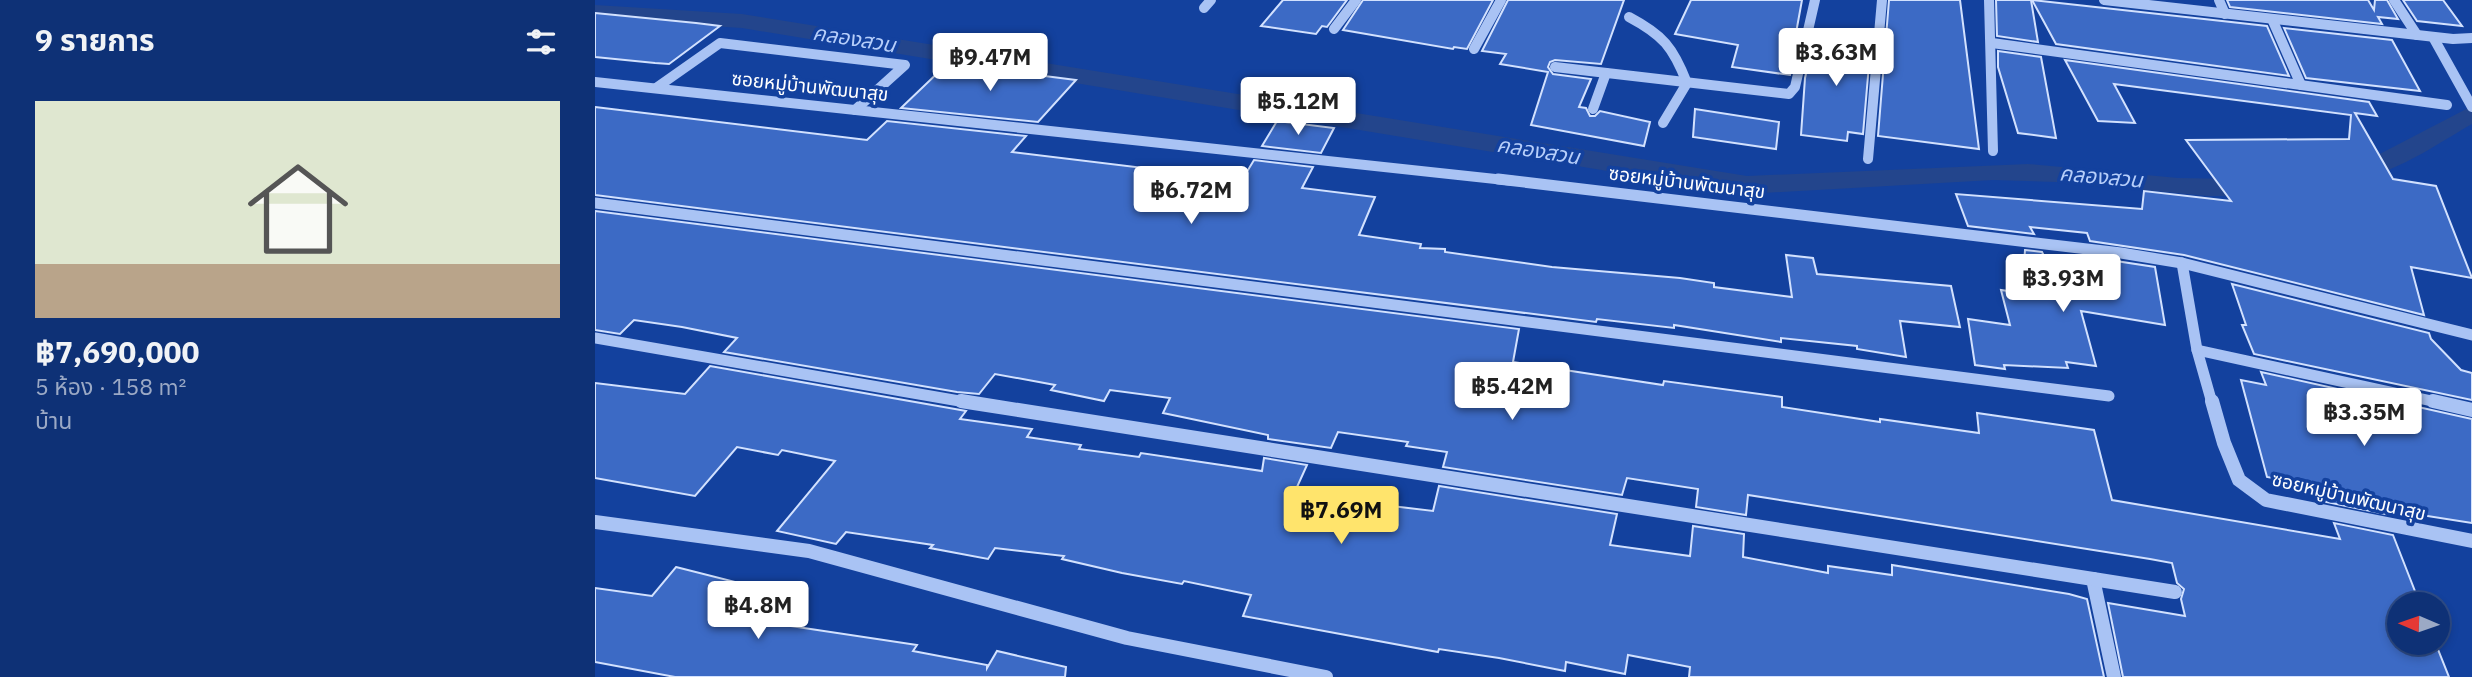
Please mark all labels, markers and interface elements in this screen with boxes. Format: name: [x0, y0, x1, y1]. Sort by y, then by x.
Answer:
water label: คลองสวน: [811, 18, 899, 59]
text: 9 รายการ: [35, 20, 155, 59]
icon: filters: [522, 23, 560, 61]
pin: ฿3.63M: [1779, 28, 1893, 88]
pin: ฿9.47M: [933, 34, 1047, 93]
text: ฿3.63M: [1795, 36, 1877, 66]
text: ฿9.47M: [949, 41, 1031, 71]
street label: ซอยหมู่บ้านพัฒนาสุข: [730, 66, 890, 107]
pin: ฿5.12M: [1241, 78, 1355, 137]
text: ฿5.12M: [1257, 85, 1339, 115]
water label: คลองสวน: [1495, 130, 1583, 171]
icon: home: [235, 146, 361, 272]
water label: คลองสวน: [2058, 158, 2145, 194]
street label: ซอยหมู่บ้านพัฒนาสุข: [1607, 160, 1767, 204]
pin: ฿6.72M: [1134, 166, 1248, 226]
text: ฿6.72M: [1150, 174, 1232, 204]
pin: ฿3.93M: [2006, 254, 2120, 314]
text: ฿3.93M: [2022, 262, 2104, 292]
text: ฿7,690,000: [35, 332, 200, 371]
pin: ฿5.42M: [1455, 362, 1569, 422]
text: ฿5.42M: [1471, 370, 1553, 400]
text: 5 ห้อง · 158 m²: [35, 371, 187, 401]
pin: ฿3.35M: [2307, 388, 2421, 448]
text: ฿3.35M: [2323, 396, 2405, 426]
text: บ้าน: [35, 405, 72, 435]
street label: ซอยหมู่บ้านพัฒนาสุข: [2269, 467, 2428, 526]
pin: ฿7.69M: [1284, 486, 1398, 546]
text: ฿7.69M: [1300, 494, 1382, 524]
pin: ฿4.8M: [709, 582, 807, 641]
text: ฿4.8M: [724, 589, 792, 619]
north arrow: [2387, 592, 2450, 654]
map controls: [2387, 592, 2450, 655]

